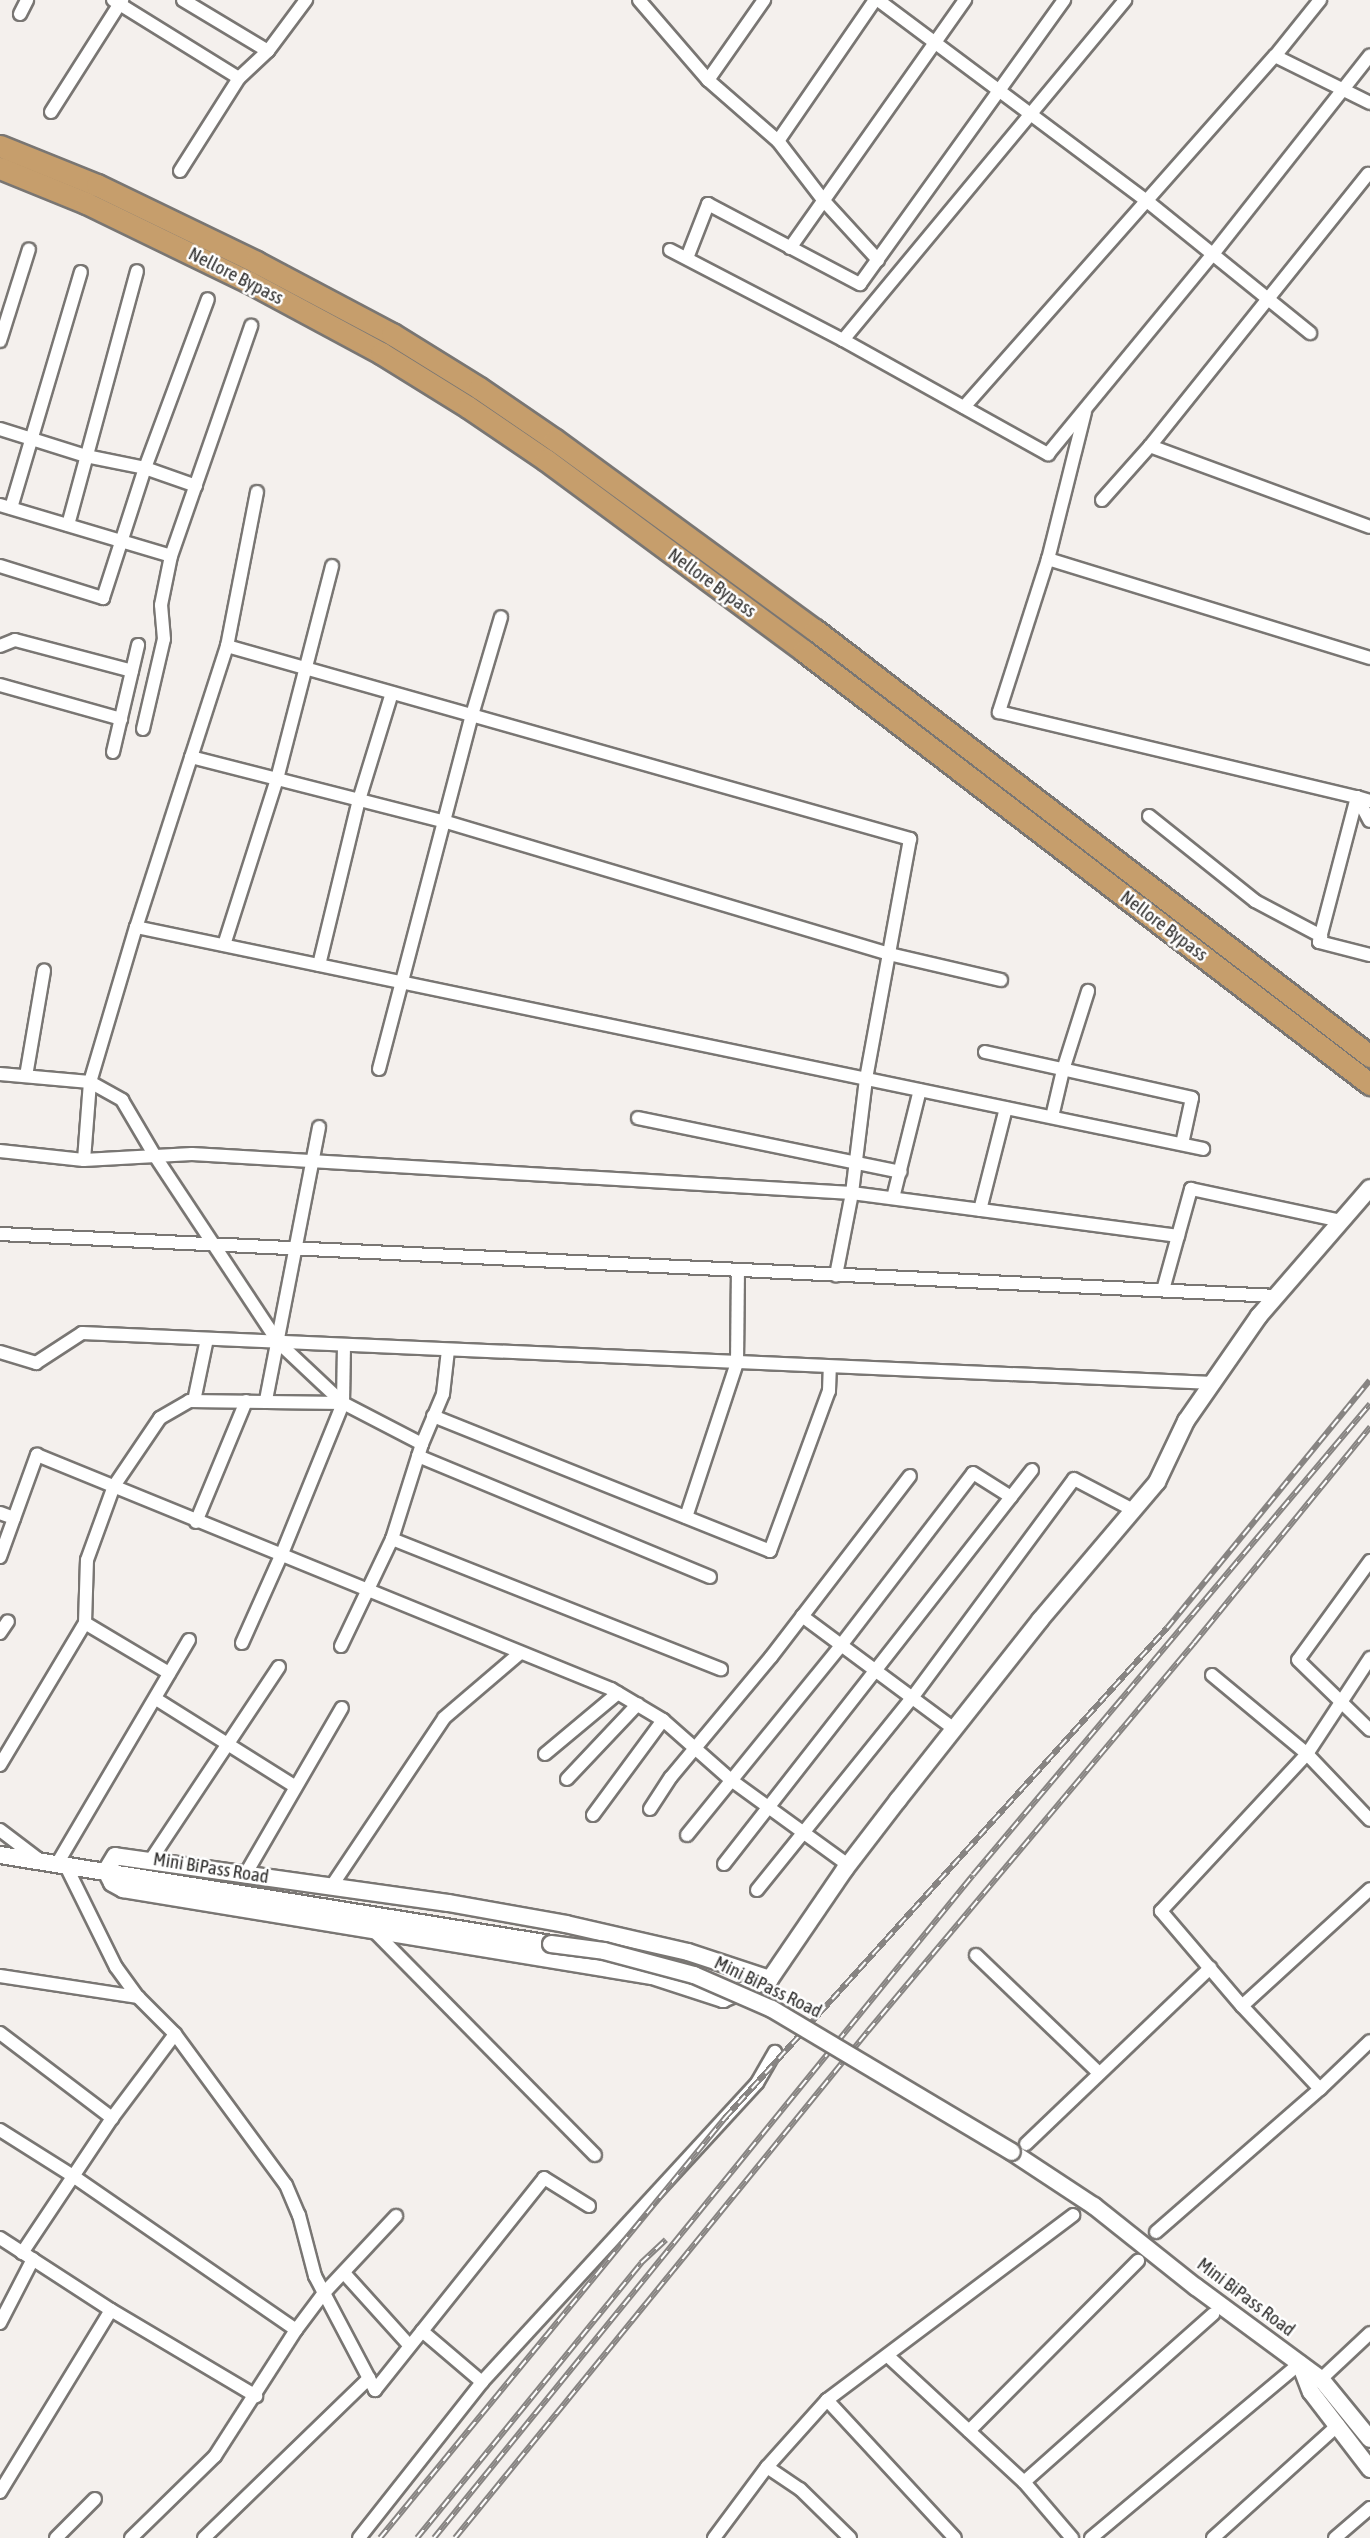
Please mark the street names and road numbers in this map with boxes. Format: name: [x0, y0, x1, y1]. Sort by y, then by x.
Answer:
street label: Nellore Bypass: [185, 242, 287, 310]
street label: Nellore Bypass: [663, 543, 761, 623]
street label: Nellore Bypass: [1116, 886, 1212, 966]
street label: Mini BiPass Road: [152, 1848, 270, 1888]
street label: Mini BiPass Road: [711, 1951, 825, 2023]
street label: Mini BiPass Road: [1193, 2253, 1299, 2341]

